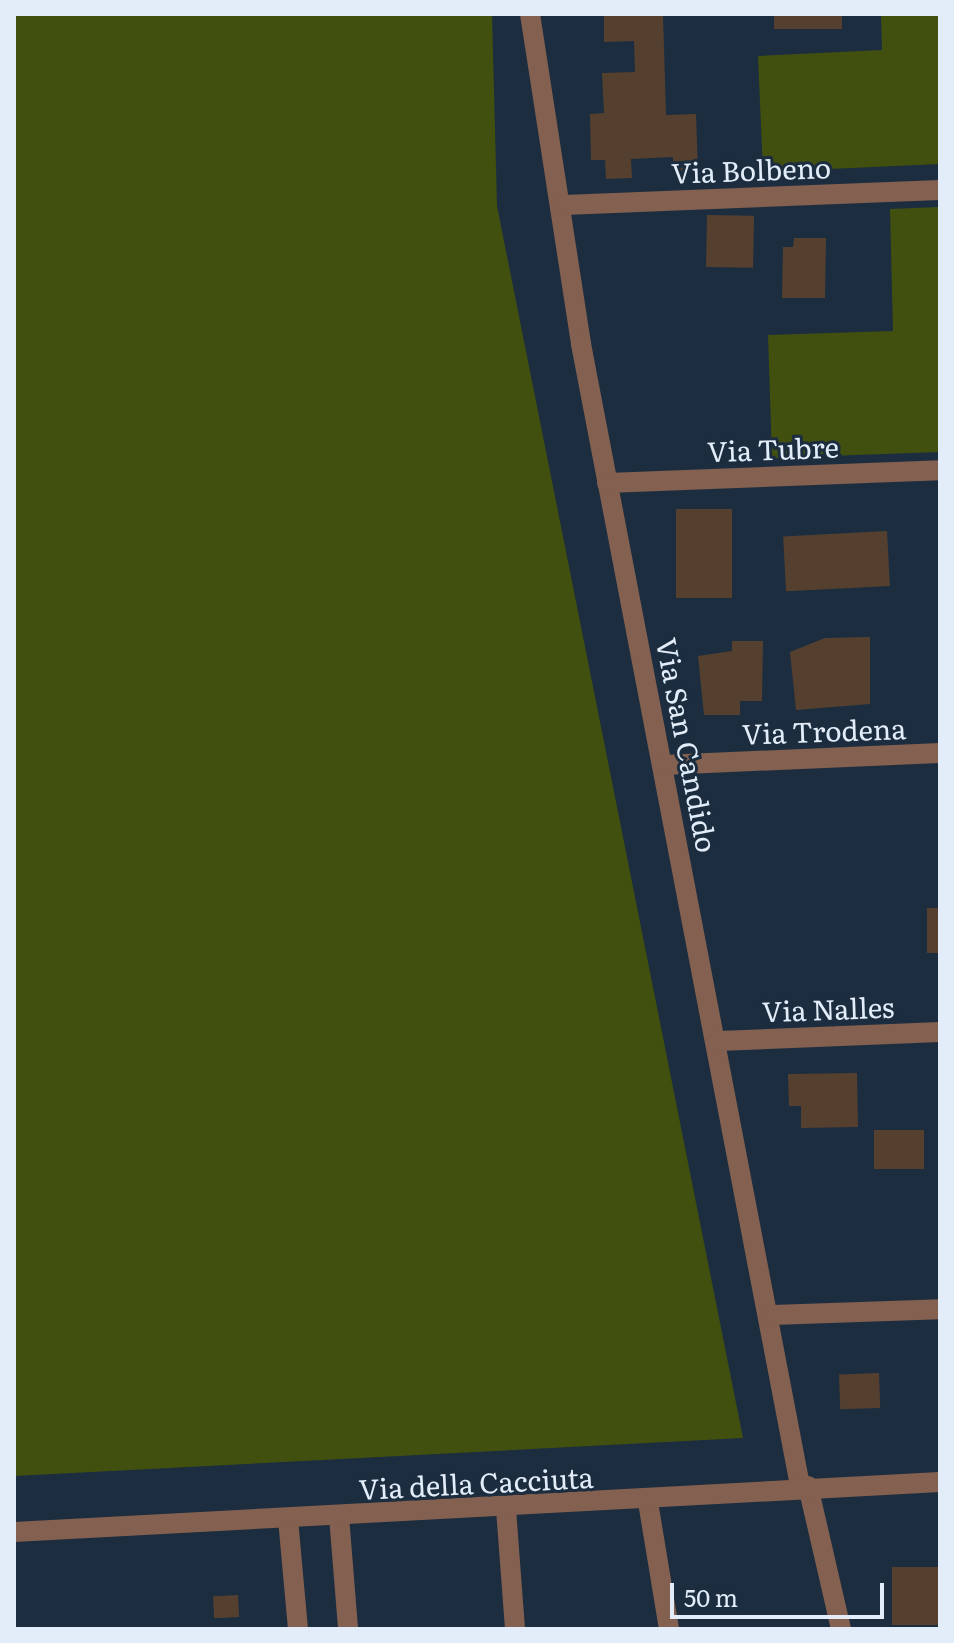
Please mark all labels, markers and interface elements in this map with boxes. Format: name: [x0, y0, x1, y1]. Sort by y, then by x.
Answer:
street label: Via Bolbeno: [670, 149, 832, 189]
street label: Via Tubre: [707, 429, 839, 467]
street label: Via San Candido: [651, 635, 725, 855]
street label: Via Trodena: [741, 710, 907, 750]
street label: Via Nalles: [761, 989, 895, 1027]
street label: Via della Cacciuta: [358, 1459, 594, 1505]
scale bar: [674, 1567, 888, 1617]
text: 50 m: [684, 1579, 738, 1614]

